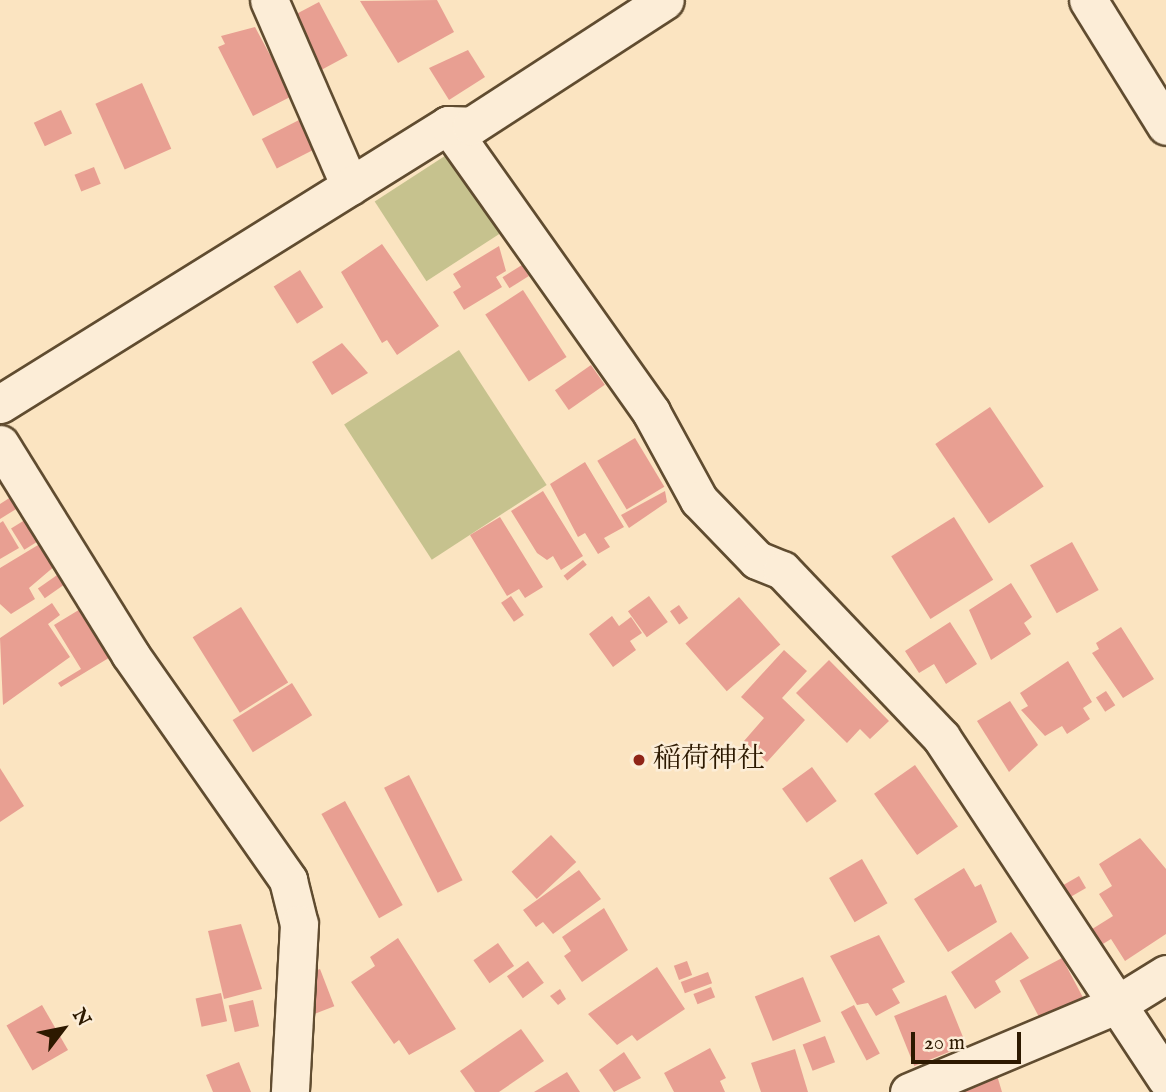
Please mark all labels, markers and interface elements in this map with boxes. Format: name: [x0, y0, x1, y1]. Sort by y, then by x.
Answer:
place label: 稲荷神社: [653, 743, 765, 777]
marker: 稲荷神社: [631, 752, 647, 768]
north arrow: [28, 994, 98, 1064]
text: N: [66, 1005, 95, 1031]
scale bar: [914, 1018, 1024, 1062]
text: 20 m: [924, 1030, 965, 1057]

